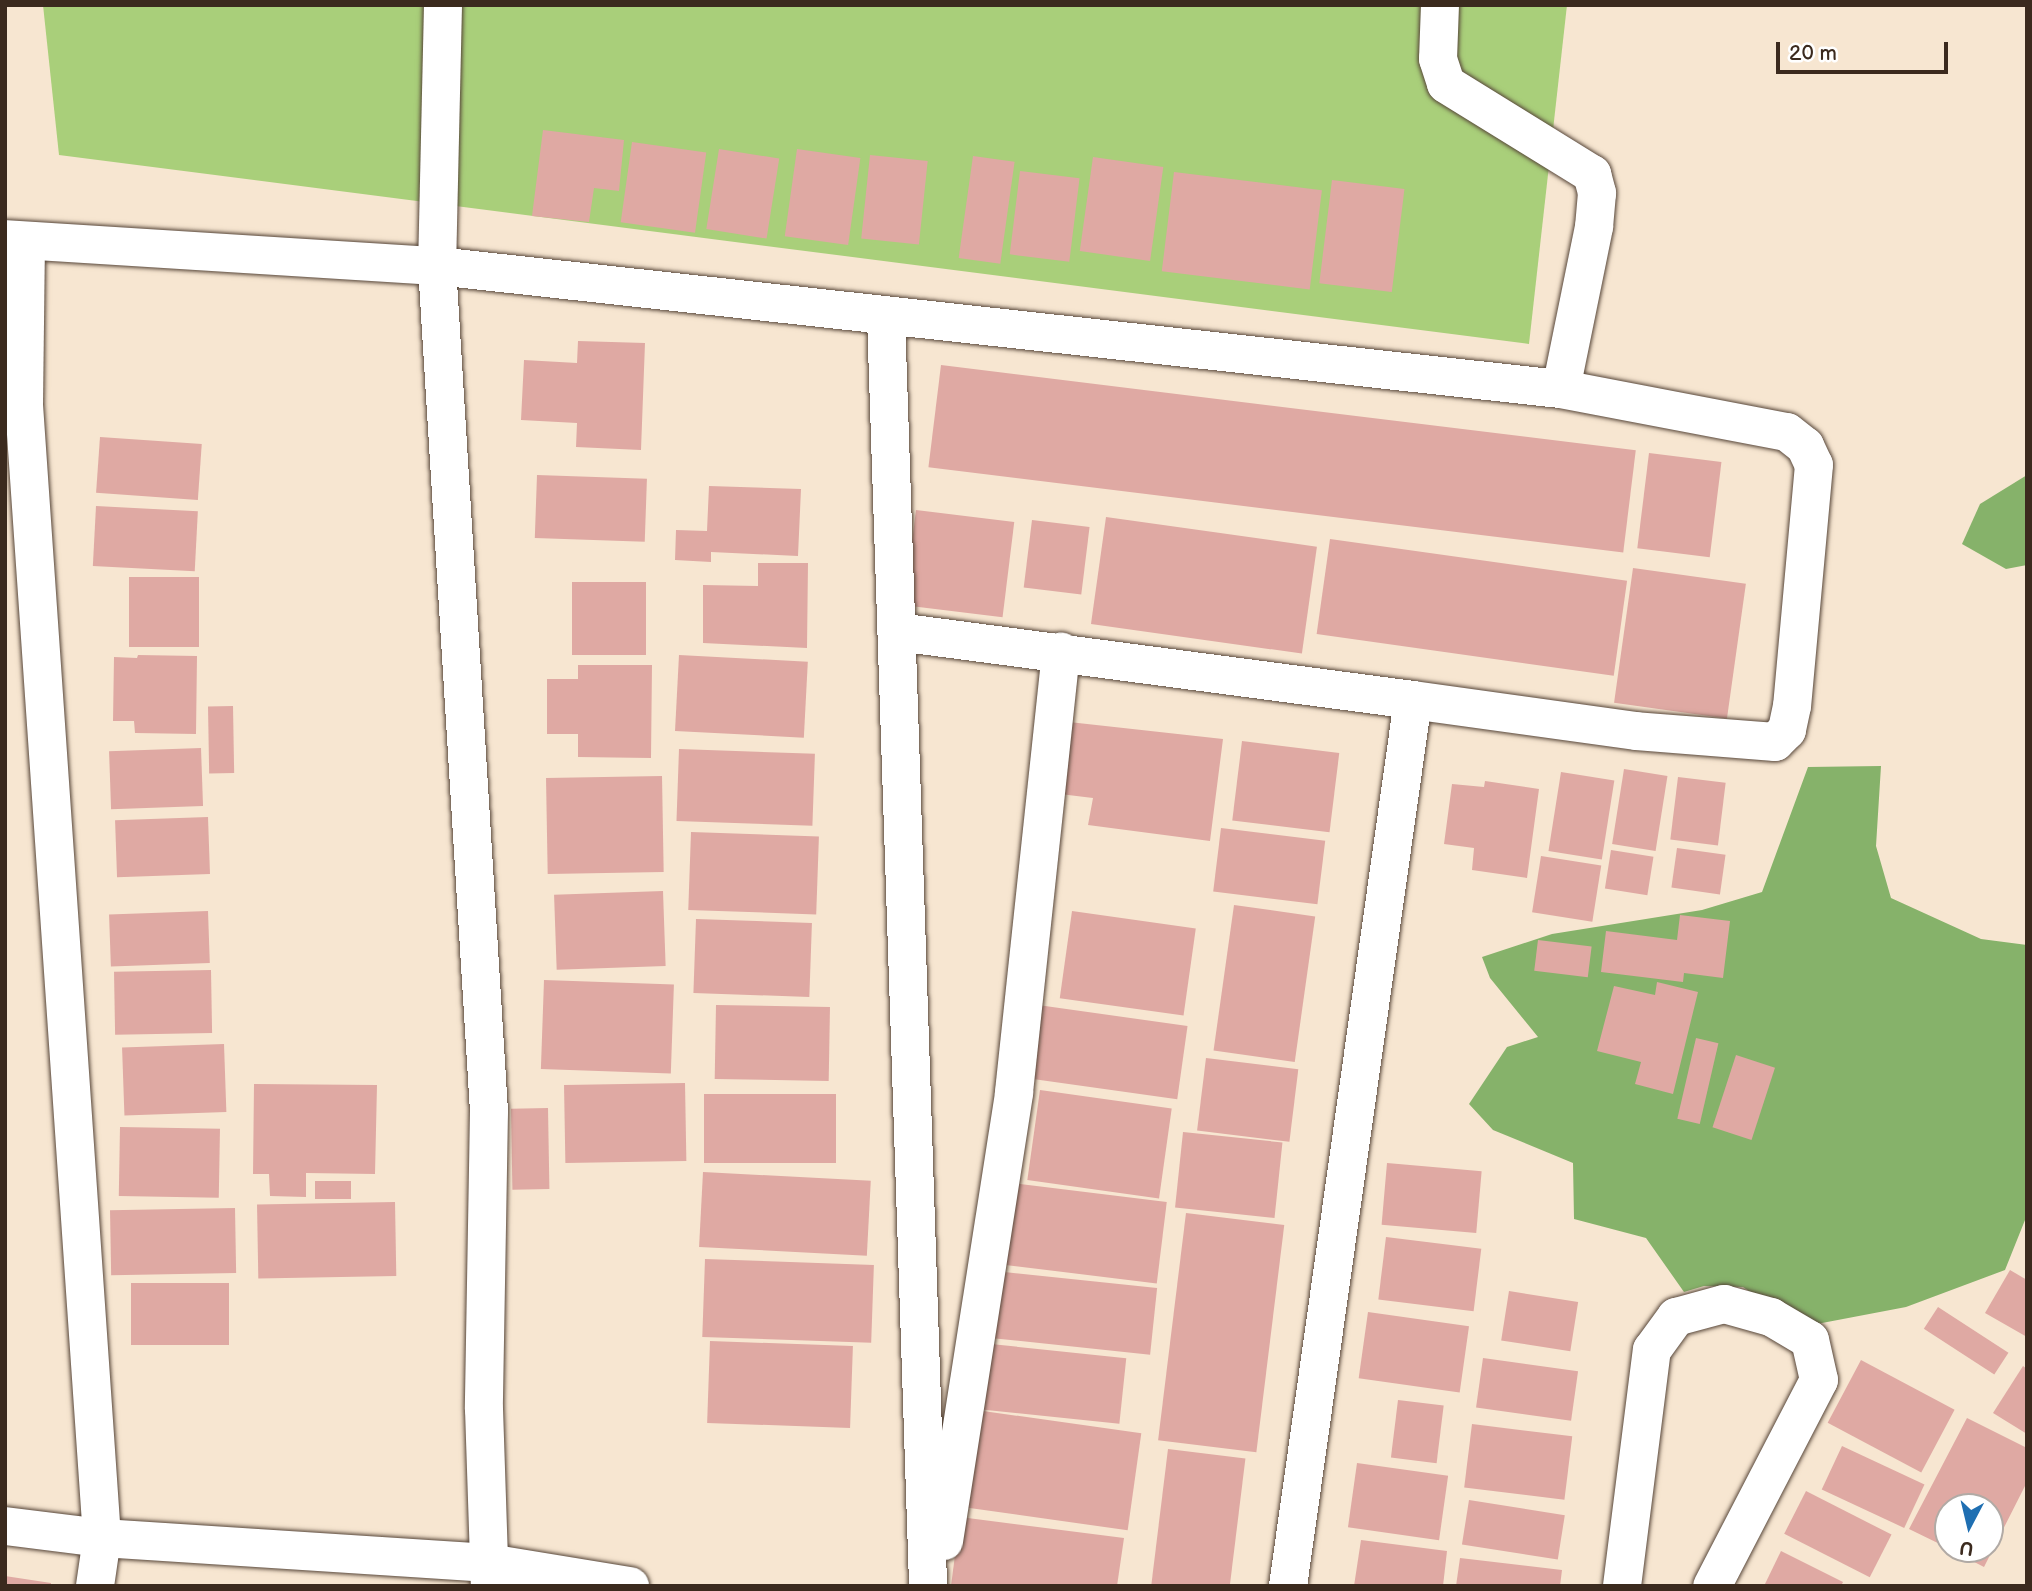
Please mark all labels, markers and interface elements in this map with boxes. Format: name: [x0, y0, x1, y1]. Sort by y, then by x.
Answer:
scale bar: [1780, 28, 1952, 72]
text: 20 m: [1789, 41, 1837, 66]
north arrow: [1934, 1493, 2004, 1563]
text: U: [1959, 1535, 1975, 1560]

